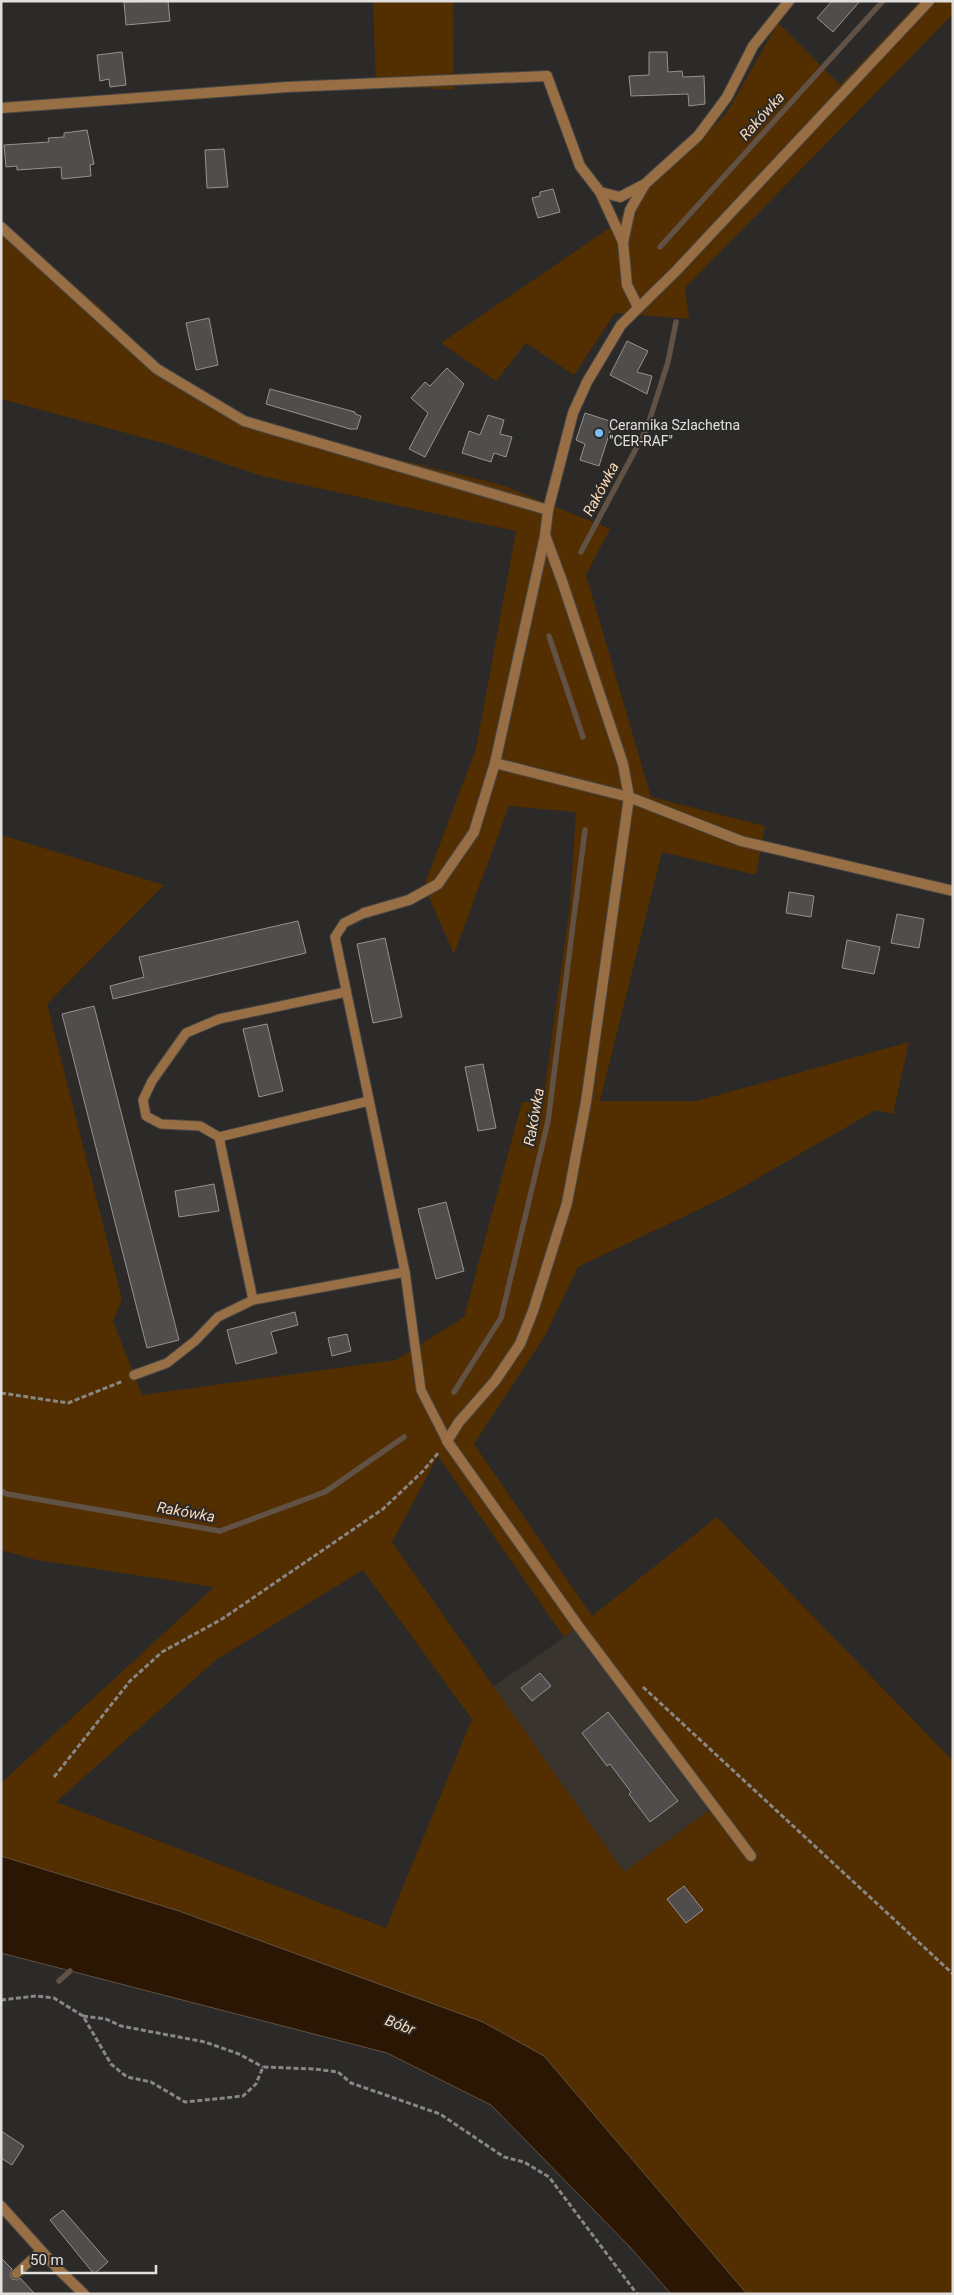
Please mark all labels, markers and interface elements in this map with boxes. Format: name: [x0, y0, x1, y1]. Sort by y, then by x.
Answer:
water label: Rakówka: [736, 88, 788, 144]
place label: Ceramika Szlachetna "CER-RAF": [609, 417, 740, 449]
marker: Ceramika Szlachetna "CER-RAF": [593, 427, 605, 439]
water label: Rakówka: [579, 459, 623, 519]
water label: Rakówka: [520, 1086, 548, 1148]
water label: Rakówka: [155, 1498, 217, 1526]
water label: Bóbr: [383, 2011, 418, 2039]
scale bar: [22, 2242, 156, 2274]
text: 50 m: [30, 2251, 64, 2269]

